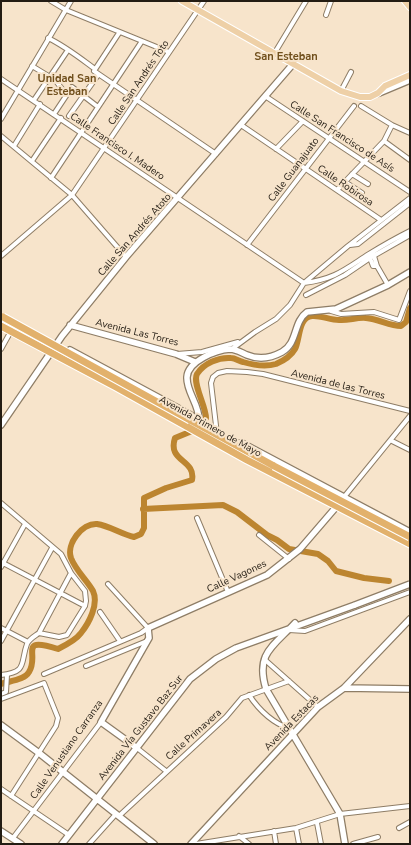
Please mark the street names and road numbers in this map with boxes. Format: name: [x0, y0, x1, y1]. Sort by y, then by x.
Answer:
street label: Calle San Andrés Toto: [106, 38, 172, 128]
street label: Calle San Francisco de Asís: [287, 99, 397, 175]
street label: Calle Francisco I. Madero: [67, 111, 167, 183]
street label: Calle Guanajuato: [266, 136, 322, 204]
street label: Calle Robirosa: [315, 163, 375, 209]
street label: Calle San Andrés Atoto: [96, 191, 174, 279]
street label: Avenida Las Torres: [94, 317, 180, 349]
street label: Avenida de las Torres: [290, 368, 386, 402]
street label: Avenida Primero de Mayo: [157, 394, 263, 460]
street label: Calle Vagones: [205, 558, 269, 596]
street label: Avenida Vía Gustavo Baz Sur: [96, 673, 186, 783]
street label: Avenida Estacas: [262, 693, 322, 753]
street label: Calle Venustiano Carranza: [28, 698, 106, 802]
street label: Calle Primavera: [164, 707, 224, 763]

